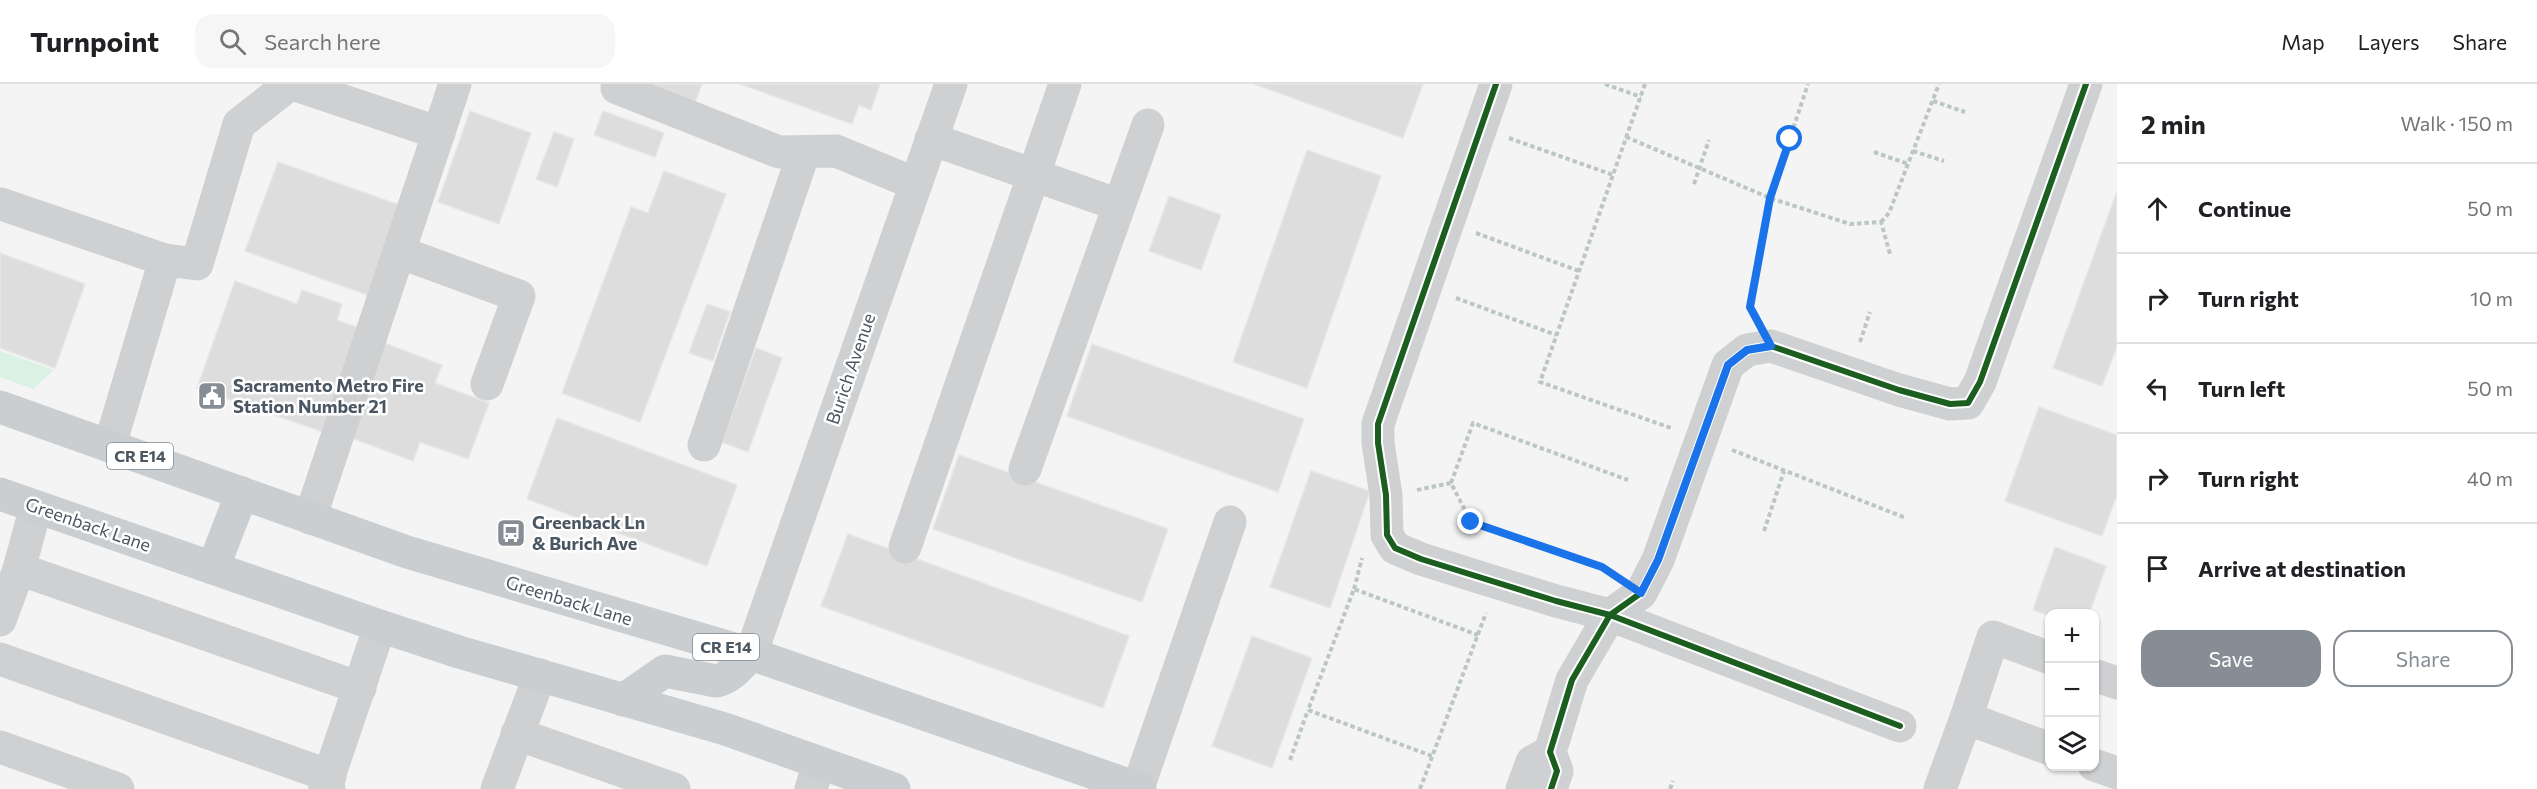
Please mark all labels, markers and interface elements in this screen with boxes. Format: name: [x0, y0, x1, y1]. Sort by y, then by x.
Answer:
search box: [195, 14, 615, 68]
text: Turnpoint: [30, 24, 159, 58]
icon: search: [216, 25, 249, 58]
text: Search here: [264, 28, 381, 55]
text: Map: [2281, 29, 2325, 54]
text: Layers: [2358, 29, 2420, 54]
text: Share: [2453, 29, 2507, 54]
text: 2 min: [2141, 108, 2206, 139]
text: Walk · 150 m: [2401, 111, 2513, 135]
route start: [1776, 125, 1802, 151]
icon: ahead: [2141, 192, 2174, 225]
text: Continue: [2198, 195, 2291, 222]
text: 50 m: [2467, 196, 2513, 220]
icon: right: [2141, 282, 2174, 315]
text: Turn right: [2198, 285, 2299, 312]
text: 10 m: [2470, 286, 2513, 310]
street label: Burich Avenue: [821, 310, 879, 427]
icon: left: [2141, 372, 2174, 405]
place label: Sacramento Metro Fire Station Number 21: [233, 374, 424, 417]
text: Turn left: [2198, 375, 2285, 402]
text: 50 m: [2467, 376, 2513, 400]
public building icon: Sacramento Metro Fire Station Number 21: [196, 380, 228, 412]
road number: CR E14: [107, 443, 173, 469]
icon: right: [2141, 462, 2174, 495]
text: Turn right: [2198, 465, 2299, 492]
text: 40 m: [2467, 466, 2513, 490]
street label: Greenback Lane: [23, 492, 154, 556]
route end: [1457, 508, 1483, 534]
place label: Greenback Ln & Burich Ave: [532, 511, 645, 554]
bus stop icon: Greenback Ln & Burich Ave: [495, 517, 527, 549]
icon: arrive: [2141, 552, 2174, 585]
text: Arrive at destination: [2198, 555, 2406, 582]
street label: Greenback Lane: [503, 570, 635, 630]
map controls: [2045, 609, 2099, 771]
button: +: [2045, 609, 2099, 663]
button: Save: [2141, 630, 2321, 687]
button: Share: [2333, 630, 2513, 687]
road number: CR E14: [693, 634, 759, 660]
button: −: [2045, 663, 2099, 717]
button: layers: [2045, 717, 2099, 771]

